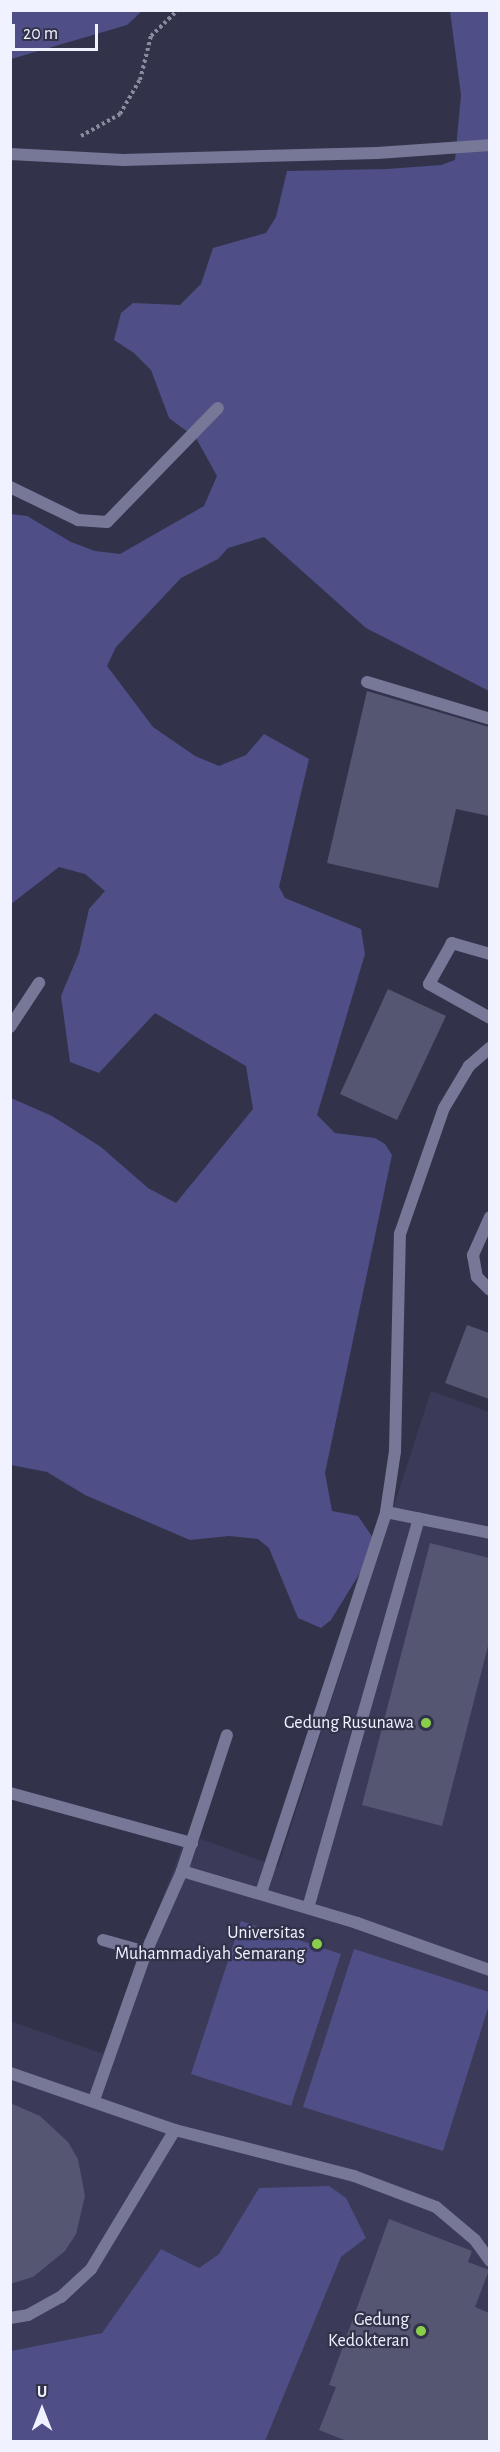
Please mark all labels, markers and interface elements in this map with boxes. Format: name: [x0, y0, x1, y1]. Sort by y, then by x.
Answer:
scale bar: [15, 12, 100, 50]
text: 20 m: [23, 25, 58, 43]
place label: Gedung Rusunawa: [284, 1712, 414, 1734]
marker: Gedung Rusunawa: [419, 1716, 433, 1730]
place label: Universitas Muhammadiyah Semarang: [115, 1923, 305, 1966]
marker: Universitas Muhammadiyah Semarang: [310, 1937, 324, 1951]
place label: Gedung Kedokteran: [328, 2310, 409, 2352]
marker: Gedung Kedokteran: [414, 2324, 428, 2338]
north arrow: [12, 2380, 72, 2440]
text: U: [37, 2384, 47, 2400]

